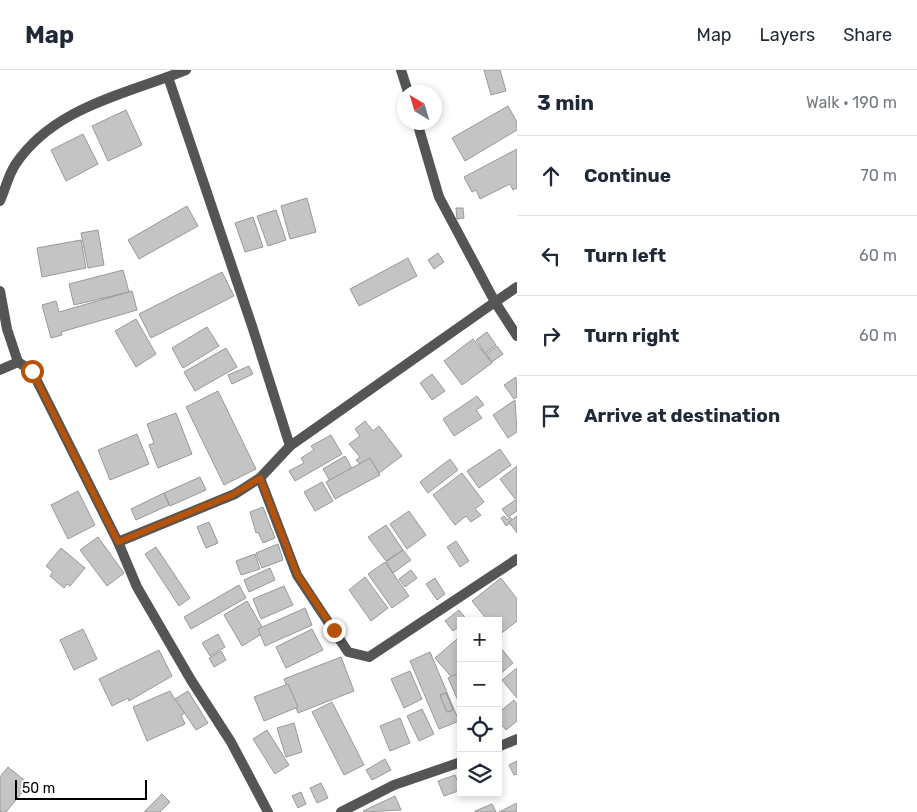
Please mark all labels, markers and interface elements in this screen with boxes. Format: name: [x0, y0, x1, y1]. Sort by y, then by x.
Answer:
text: Map: [25, 21, 74, 49]
text: Map: [697, 24, 732, 46]
text: Layers: [760, 24, 815, 46]
text: Share: [843, 24, 892, 46]
north arrow: [397, 85, 442, 130]
text: 3 min: [537, 90, 594, 115]
text: Walk · 190 m: [806, 93, 897, 112]
icon: ahead: [537, 162, 565, 190]
text: Continue: [584, 164, 671, 187]
text: 70 m: [860, 166, 897, 185]
icon: left: [537, 242, 565, 270]
text: Turn left: [584, 244, 666, 267]
text: 60 m: [859, 246, 897, 265]
icon: right: [537, 322, 565, 350]
text: Turn right: [584, 324, 679, 347]
text: 60 m: [859, 326, 897, 345]
route start: [21, 360, 44, 383]
icon: arrive: [537, 402, 565, 430]
text: Arrive at destination: [584, 404, 780, 427]
map controls: [457, 617, 502, 797]
button: +: [457, 617, 502, 662]
route end: [323, 619, 346, 642]
button: −: [457, 662, 502, 707]
button: locate: [457, 707, 502, 752]
button: layers: [457, 752, 502, 797]
scale bar: [15, 777, 148, 800]
text: 50 m: [22, 780, 55, 797]

